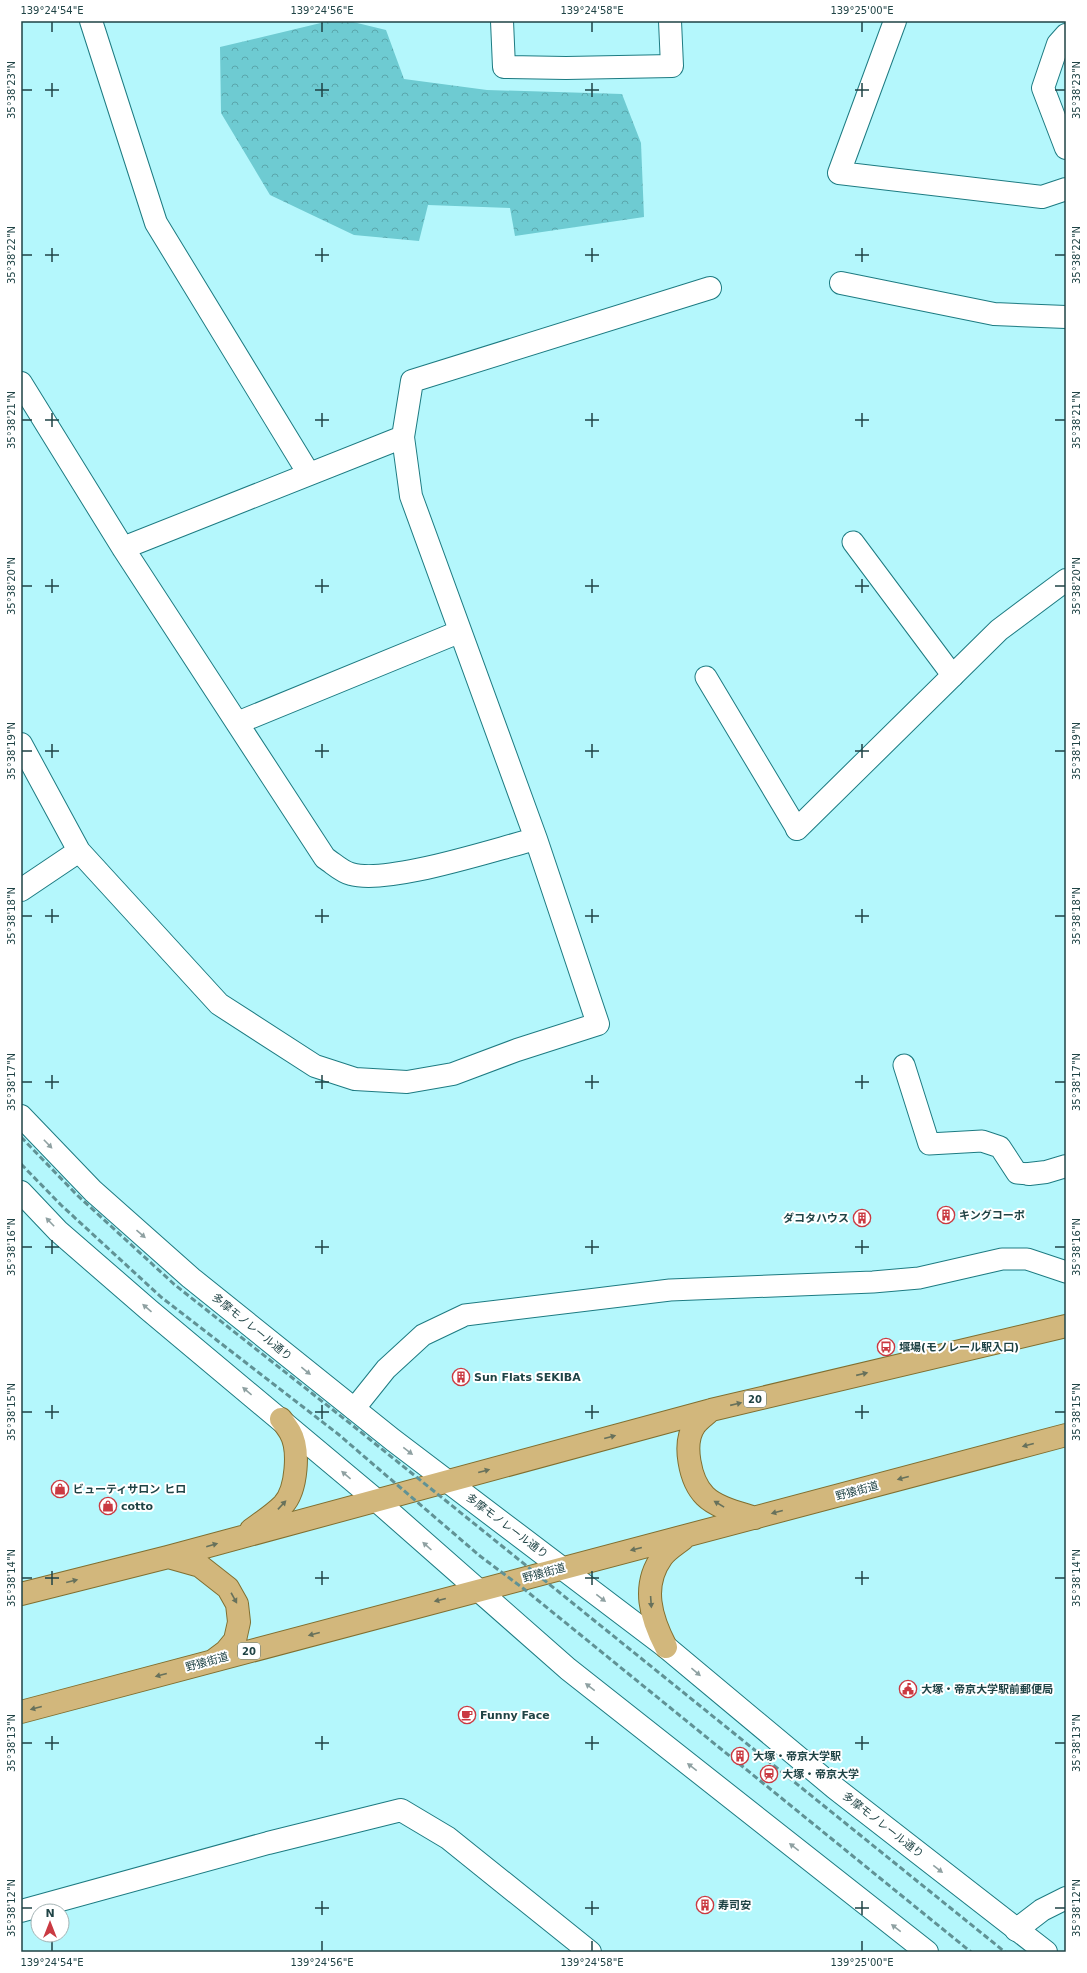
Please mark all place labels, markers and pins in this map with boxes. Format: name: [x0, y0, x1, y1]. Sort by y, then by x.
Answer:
building icon: キングコーポ: [936, 1205, 956, 1225]
building icon: ダコタハウス: [852, 1208, 872, 1228]
place label: キングコーポ: [959, 1209, 1025, 1222]
place label: ダコタハウス: [783, 1212, 849, 1225]
bus stop icon: 堰場(モノレール駅入口): [876, 1337, 896, 1357]
place label: 堰場(モノレール駅入口): [899, 1341, 1019, 1354]
building icon: Sun Flats SEKIBA: [451, 1367, 471, 1387]
place label: Sun Flats SEKIBA: [474, 1371, 581, 1384]
shop icon: ビューティサロン ヒロ: [50, 1479, 70, 1499]
place label: ビューティサロン ヒロ: [73, 1483, 186, 1496]
shop icon: cotto: [98, 1496, 118, 1516]
place label: cotto: [121, 1500, 154, 1513]
public building icon: 大塚・帝京大学駅前郵便局: [898, 1679, 918, 1699]
place label: 大塚・帝京大学駅前郵便局: [921, 1683, 1053, 1696]
cafe icon: Funny Face: [457, 1705, 477, 1725]
place label: Funny Face: [480, 1709, 550, 1722]
building icon: 大塚・帝京大学駅: [730, 1746, 750, 1766]
place label: 大塚・帝京大学駅: [753, 1750, 841, 1763]
station icon: 大塚・帝京大学: [759, 1764, 779, 1784]
place label: 大塚・帝京大学: [782, 1768, 859, 1781]
building icon: 寿司安: [695, 1895, 715, 1915]
place label: 寿司安: [718, 1899, 751, 1912]

